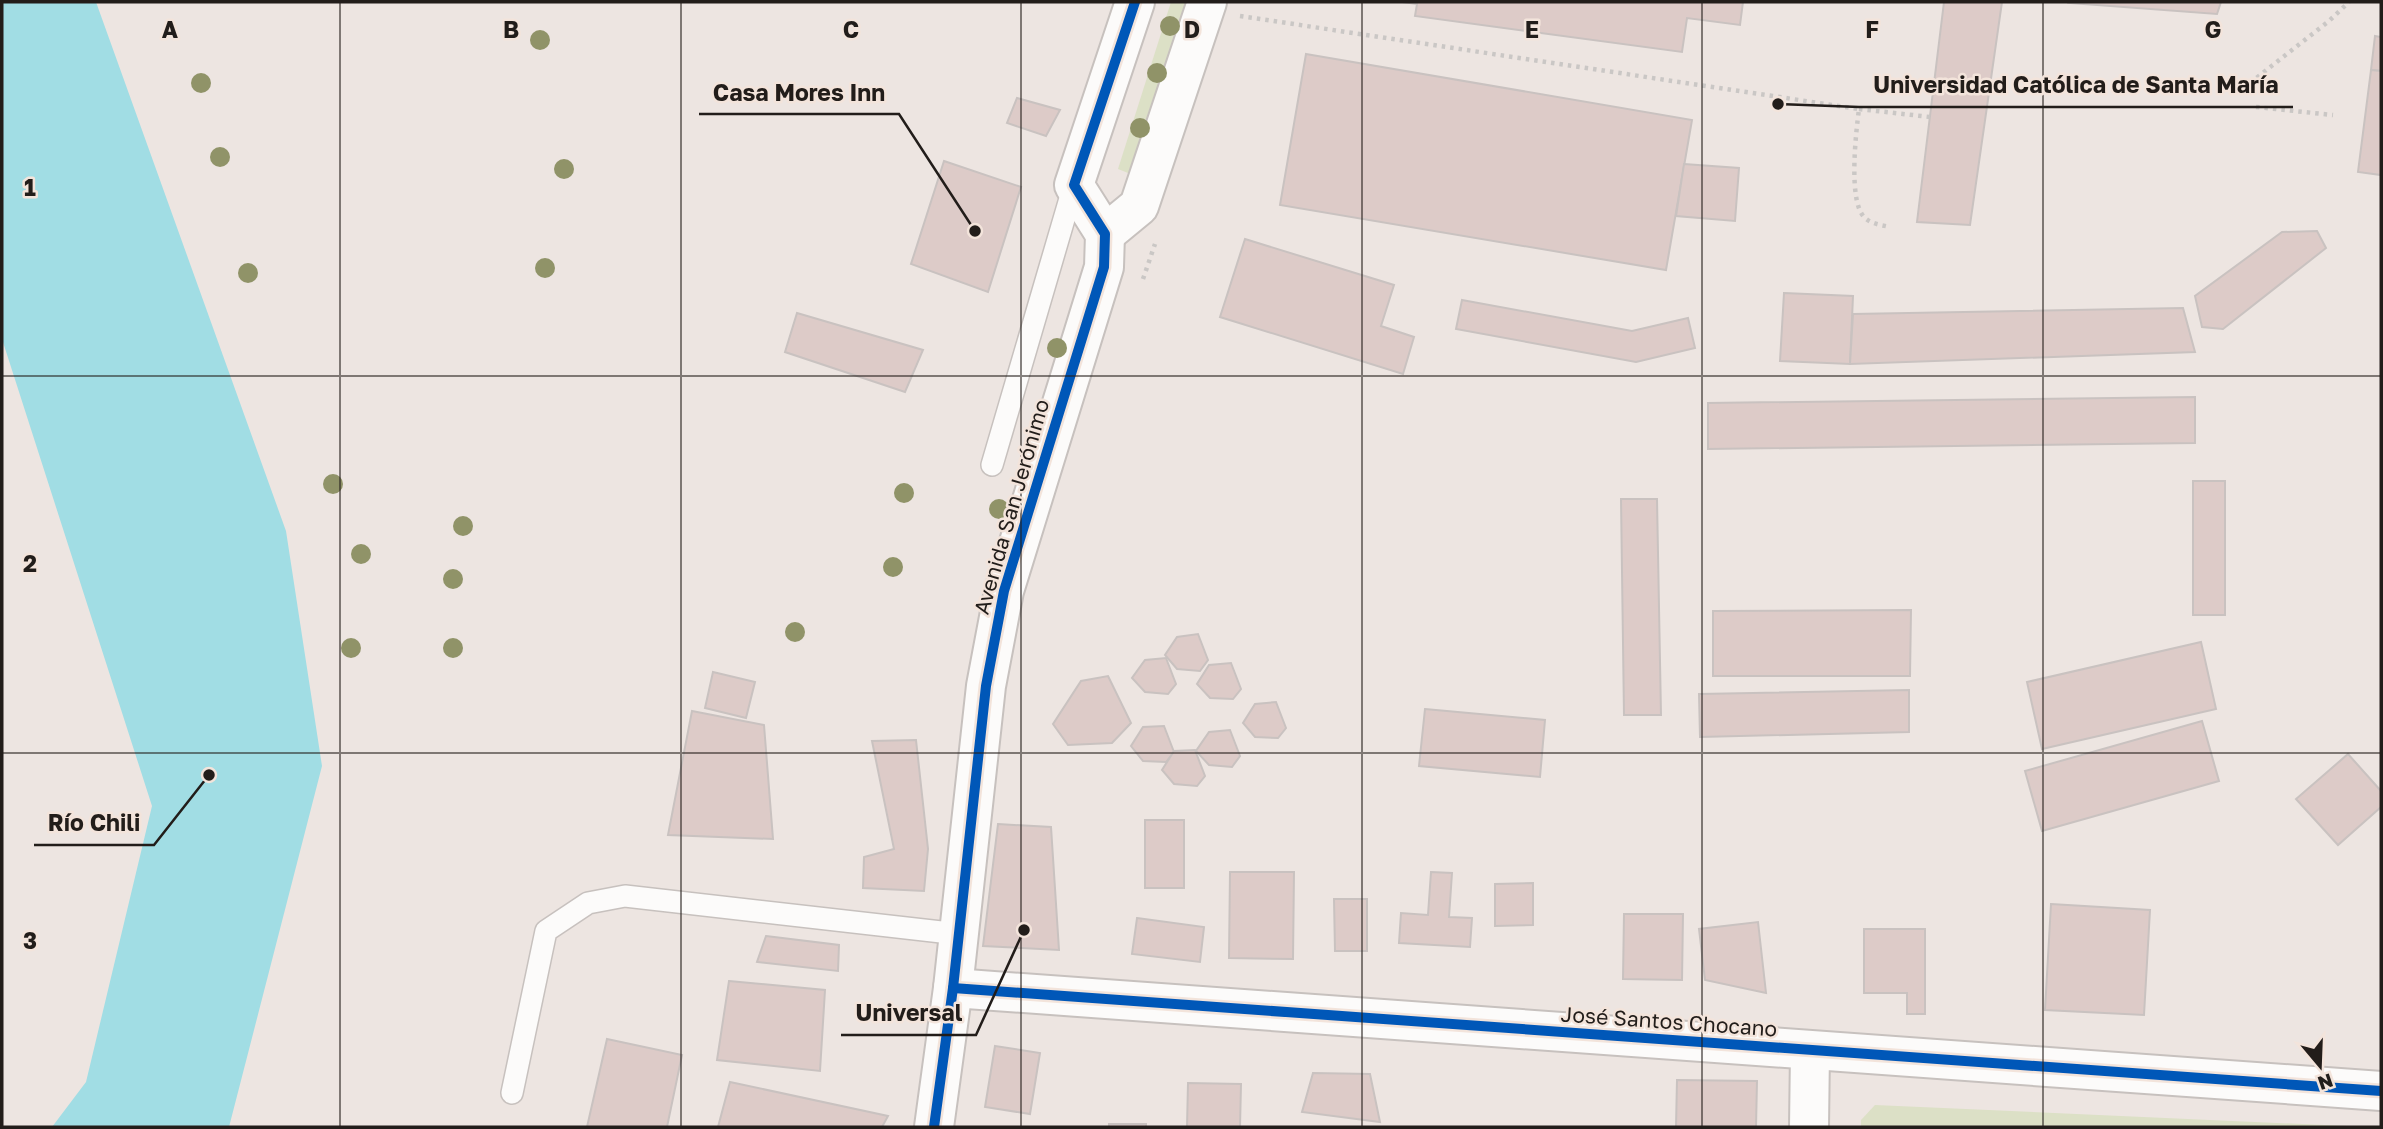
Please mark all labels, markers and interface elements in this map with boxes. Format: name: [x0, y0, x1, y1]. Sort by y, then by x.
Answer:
text: A: [162, 15, 179, 43]
text: B: [503, 15, 519, 43]
text: C: [843, 15, 859, 43]
text: D: [1184, 15, 1200, 43]
text: E: [1525, 15, 1539, 43]
text: F: [1865, 15, 1879, 43]
text: G: [2205, 15, 2221, 43]
callout: Universidad Católica de Santa María: [1859, 63, 2293, 107]
callout: Casa Mores Inn: [699, 70, 899, 114]
text: Universidad Católica de Santa María: [1873, 70, 2279, 98]
text: Casa Mores Inn: [713, 78, 885, 106]
text: 1: [24, 173, 36, 201]
street label: Avenida San Jerónimo: [968, 396, 1054, 617]
text: 2: [23, 549, 37, 577]
callout: Río Chili: [34, 801, 154, 845]
text: Río Chili: [48, 808, 140, 836]
text: 3: [23, 926, 37, 954]
callout: Universal: [841, 991, 976, 1035]
text: Universal: [856, 998, 963, 1026]
street label: José Santos Chocano: [1560, 1000, 1778, 1042]
north arrow: [2285, 1031, 2355, 1101]
text: N: [2315, 1069, 2336, 1096]

